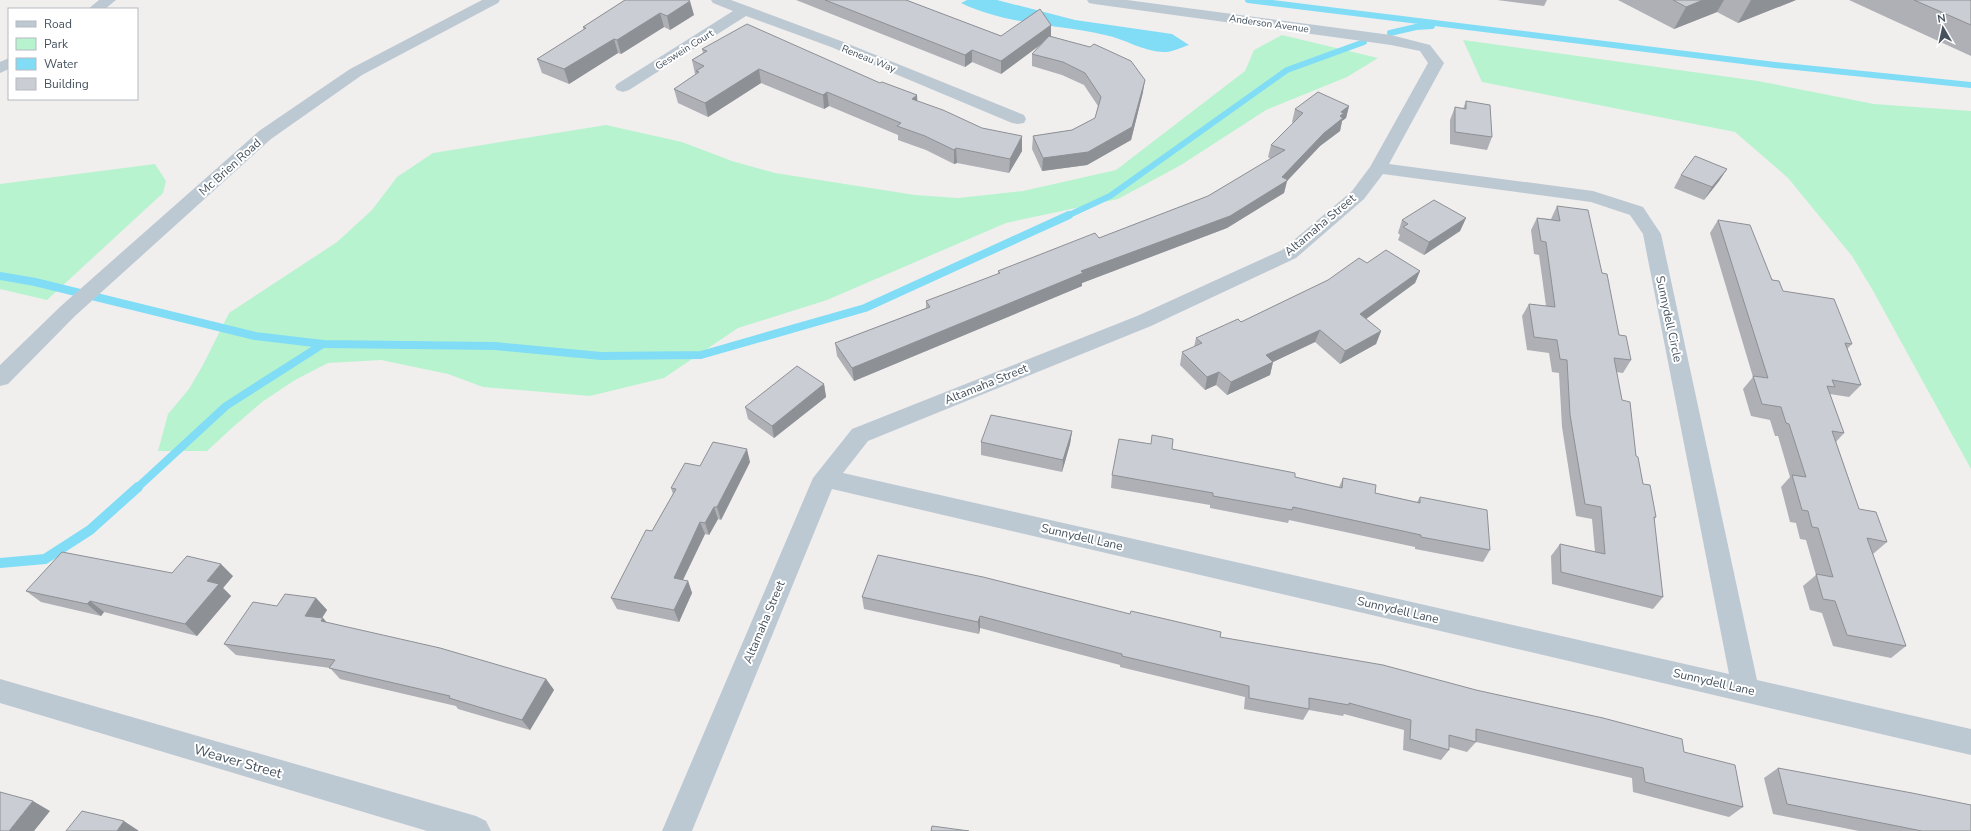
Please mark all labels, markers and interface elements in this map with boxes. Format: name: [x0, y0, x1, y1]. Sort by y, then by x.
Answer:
legend: [8, 8, 138, 100]
north arrow: [1923, 8, 1963, 48]
street label: Anderson Avenue: [1228, 11, 1310, 37]
text: N: [1936, 11, 1947, 27]
text: Road: [44, 16, 72, 32]
street label: Geswein Court: [653, 26, 717, 73]
text: Park: [44, 36, 69, 52]
street label: Reneau Way: [839, 42, 899, 76]
text: Water: [44, 56, 78, 72]
text: Building: [44, 76, 89, 92]
street label: Mc Brien Road: [196, 135, 264, 199]
street label: Altamaha Street: [1281, 190, 1360, 260]
street label: Sunnydell Circle: [1652, 274, 1686, 364]
street label: Altamaha Street: [942, 360, 1031, 408]
street label: Sunnydell Lane: [1040, 520, 1124, 554]
street label: Altamaha Street: [739, 577, 789, 666]
street label: Sunnydell Lane: [1356, 593, 1440, 627]
street label: Sunnydell Lane: [1672, 665, 1756, 699]
street label: Weaver Street: [192, 740, 284, 783]

